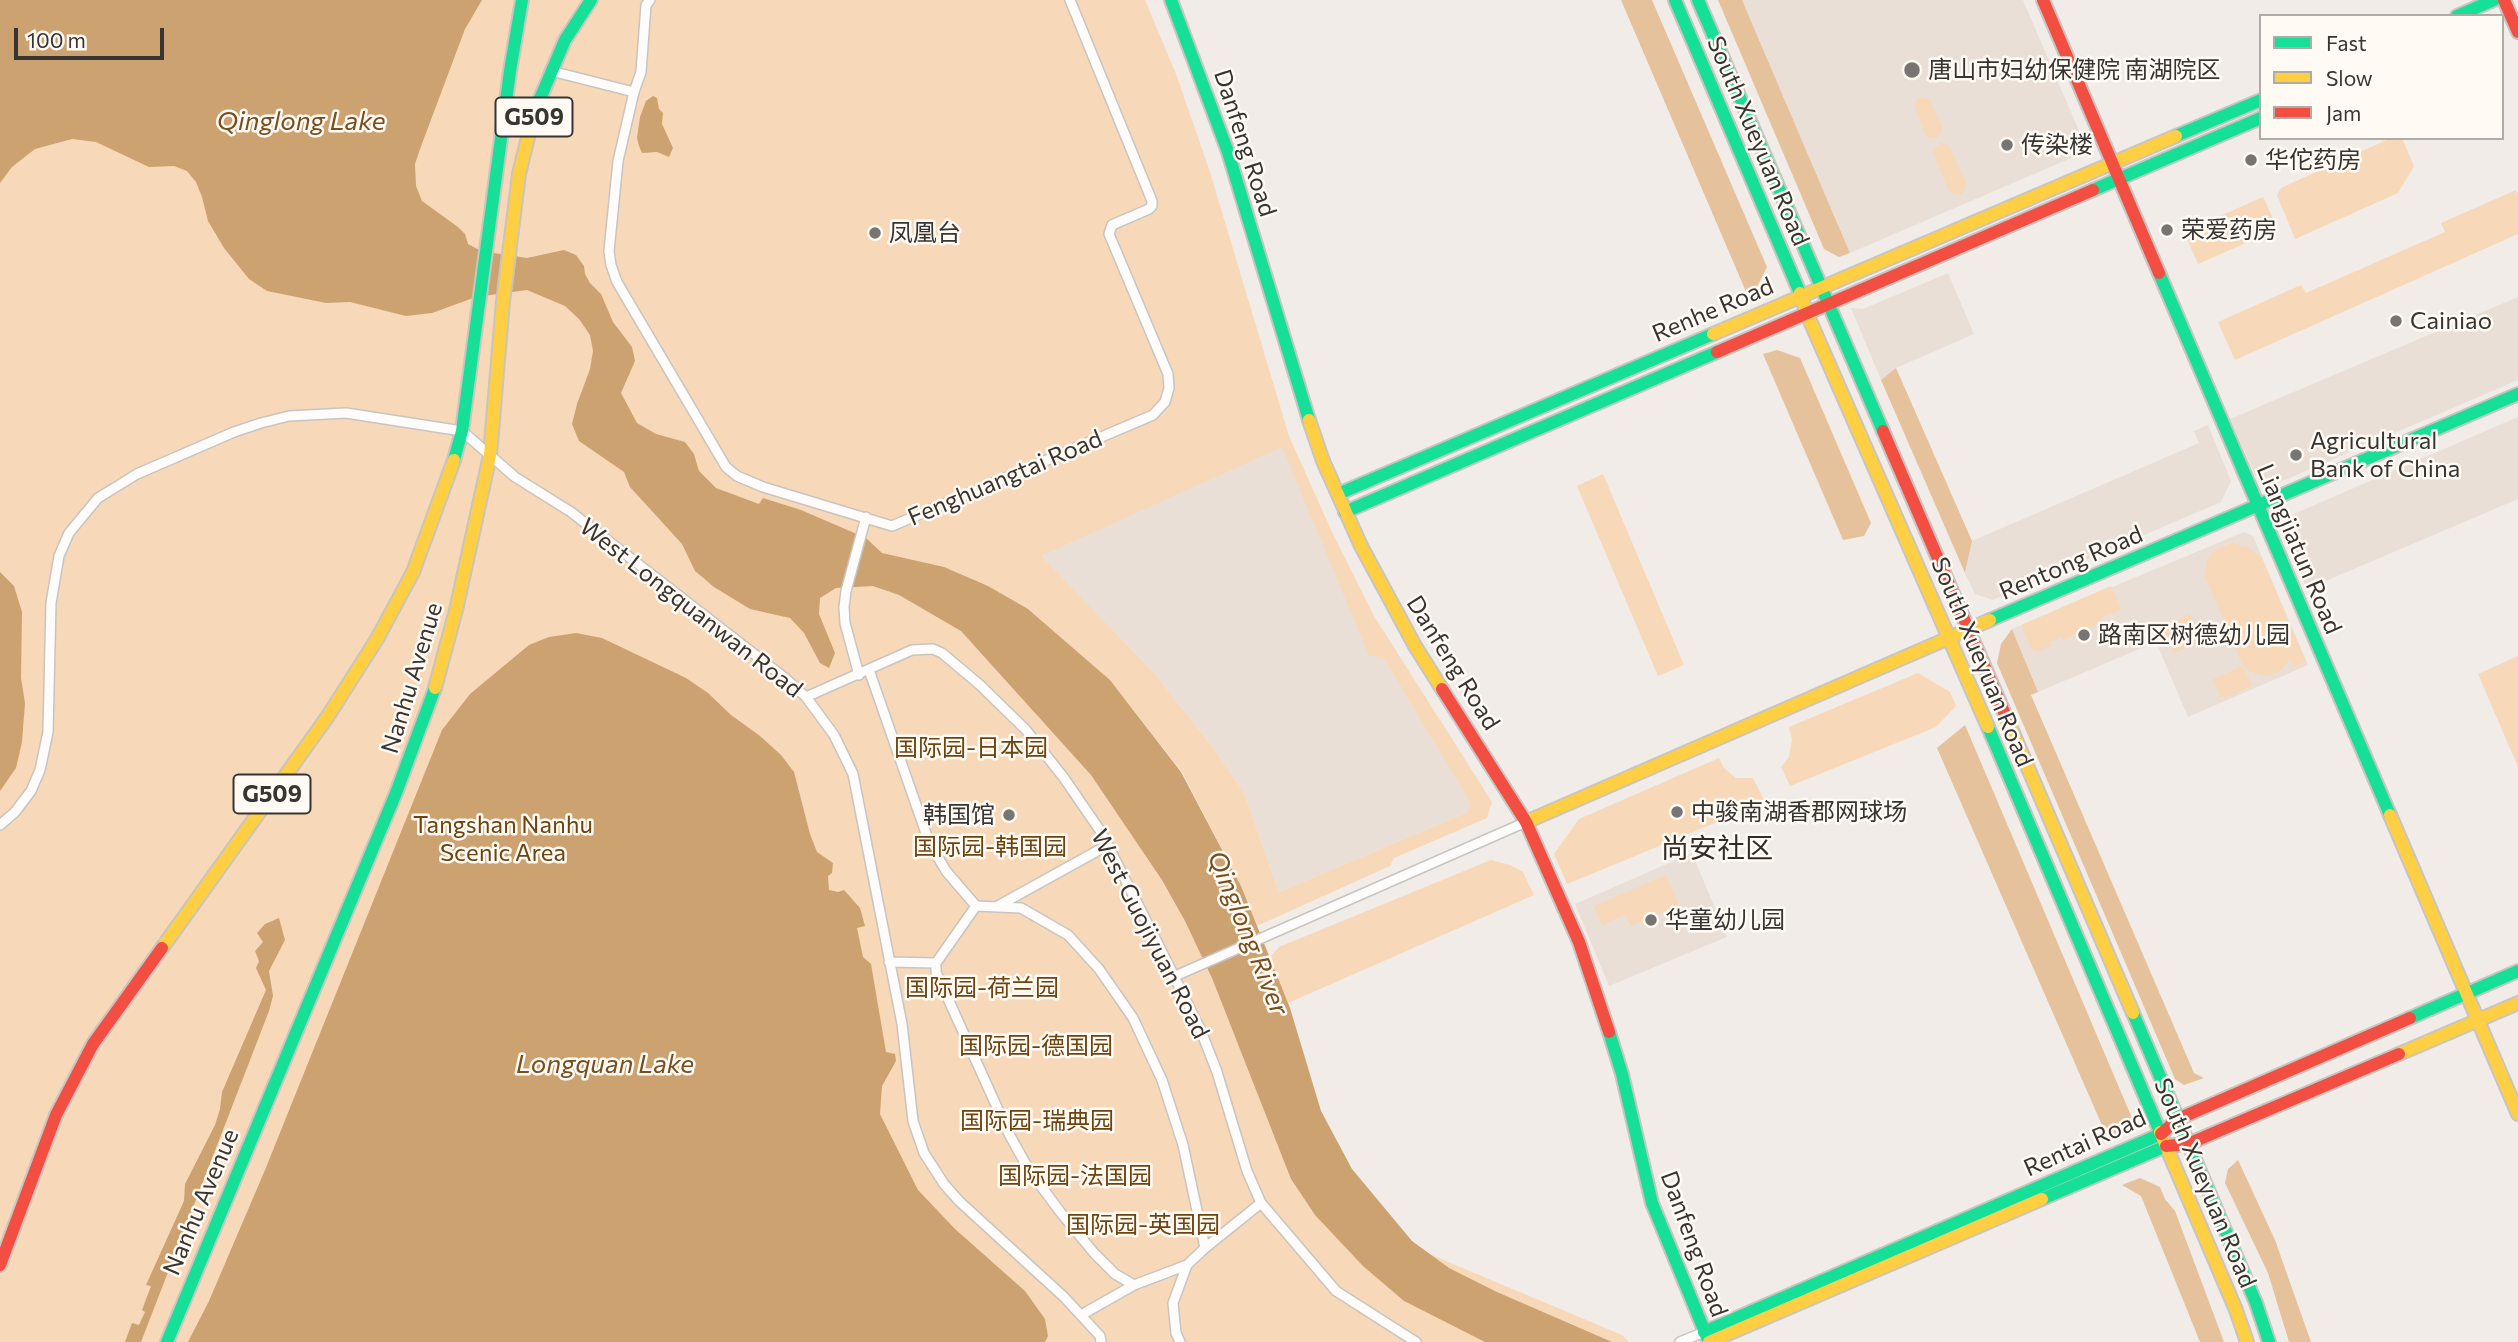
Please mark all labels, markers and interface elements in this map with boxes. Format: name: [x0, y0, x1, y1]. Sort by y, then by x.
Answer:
scale bar: [18, 14, 168, 58]
legend: [2259, 14, 2504, 140]
text: 100 m: [27, 27, 86, 52]
text: Fast: [2326, 30, 2367, 55]
street label: South Xueyuan Road: [1701, 32, 1815, 250]
place label: 唐山市妇幼保健院 南湖院区: [1928, 56, 2221, 84]
marker: 唐山市妇幼保健院 南湖院区: [1902, 60, 1922, 80]
text: Slow: [2326, 65, 2373, 90]
street label: Danfeng Road: [1208, 66, 1282, 220]
road number: G509: [496, 98, 572, 136]
text: Jam: [2326, 100, 2361, 125]
water label: Qinglong Lake: [217, 105, 385, 137]
place label: 传染楼: [2021, 131, 2093, 159]
marker: 传染楼: [1999, 137, 2015, 153]
place label: 华佗药房: [2265, 146, 2361, 174]
marker: 华佗药房: [2243, 152, 2259, 168]
place label: 荣爱药房: [2181, 216, 2277, 244]
place label: 凤凰台: [889, 219, 961, 247]
marker: 荣爱药房: [2159, 222, 2175, 238]
marker: 凤凰台: [867, 225, 883, 241]
street label: Renhe Road: [1648, 272, 1778, 348]
place label: Cainiao: [2410, 307, 2492, 335]
marker: Cainiao: [2388, 313, 2404, 329]
street label: Fenghuangtai Road: [903, 424, 1107, 532]
place label: Agricultural Bank of China: [2310, 427, 2460, 483]
marker: Agricultural Bank of China: [2288, 447, 2304, 463]
street label: Liangjiatun Road: [2250, 460, 2348, 638]
street label: West Longquanwan Road: [574, 512, 808, 704]
street label: Rentong Road: [1995, 520, 2147, 606]
street label: South Xueyuan Road: [1925, 553, 2039, 771]
street label: Danfeng Road: [1400, 591, 1506, 735]
street label: Nanhu Avenue: [375, 599, 449, 757]
place label: 路南区树德幼儿园: [2098, 621, 2290, 649]
marker: 路南区树德幼儿园: [2076, 627, 2092, 643]
park label: 国际园-日本园: [894, 734, 1048, 762]
road number: G509: [233, 774, 310, 814]
place label: 中骏南湖香郡网球场: [1691, 798, 1907, 826]
place label: 韩国馆: [923, 801, 995, 829]
marker: 中骏南湖香郡网球场: [1669, 804, 1685, 820]
marker: 韩国馆: [1001, 807, 1017, 823]
park label: Tangshan Nanhu Scenic Area: [413, 811, 593, 867]
street label: West Guojiyuan Road: [1085, 824, 1215, 1044]
district label: 尚安社区: [1661, 832, 1773, 866]
park label: 国际园-韩国园: [913, 833, 1067, 861]
water label: Qinglong River: [1201, 846, 1295, 1020]
place label: 华童幼儿园: [1665, 906, 1785, 934]
marker: 华童幼儿园: [1643, 912, 1659, 928]
park label: 国际园-荷兰园: [905, 974, 1059, 1002]
park label: 国际园-德国园: [959, 1032, 1113, 1060]
water label: Longquan Lake: [516, 1048, 694, 1080]
street label: South Xueyuan Road: [2148, 1074, 2262, 1292]
street label: Rentai Road: [2019, 1103, 2151, 1183]
park label: 国际园-瑞典园: [960, 1107, 1114, 1135]
street label: Nanhu Avenue: [157, 1125, 245, 1279]
park label: 国际园-法国园: [998, 1162, 1152, 1190]
street label: Danfeng Road: [1654, 1167, 1734, 1321]
park label: 国际园-英国园: [1066, 1211, 1220, 1239]

